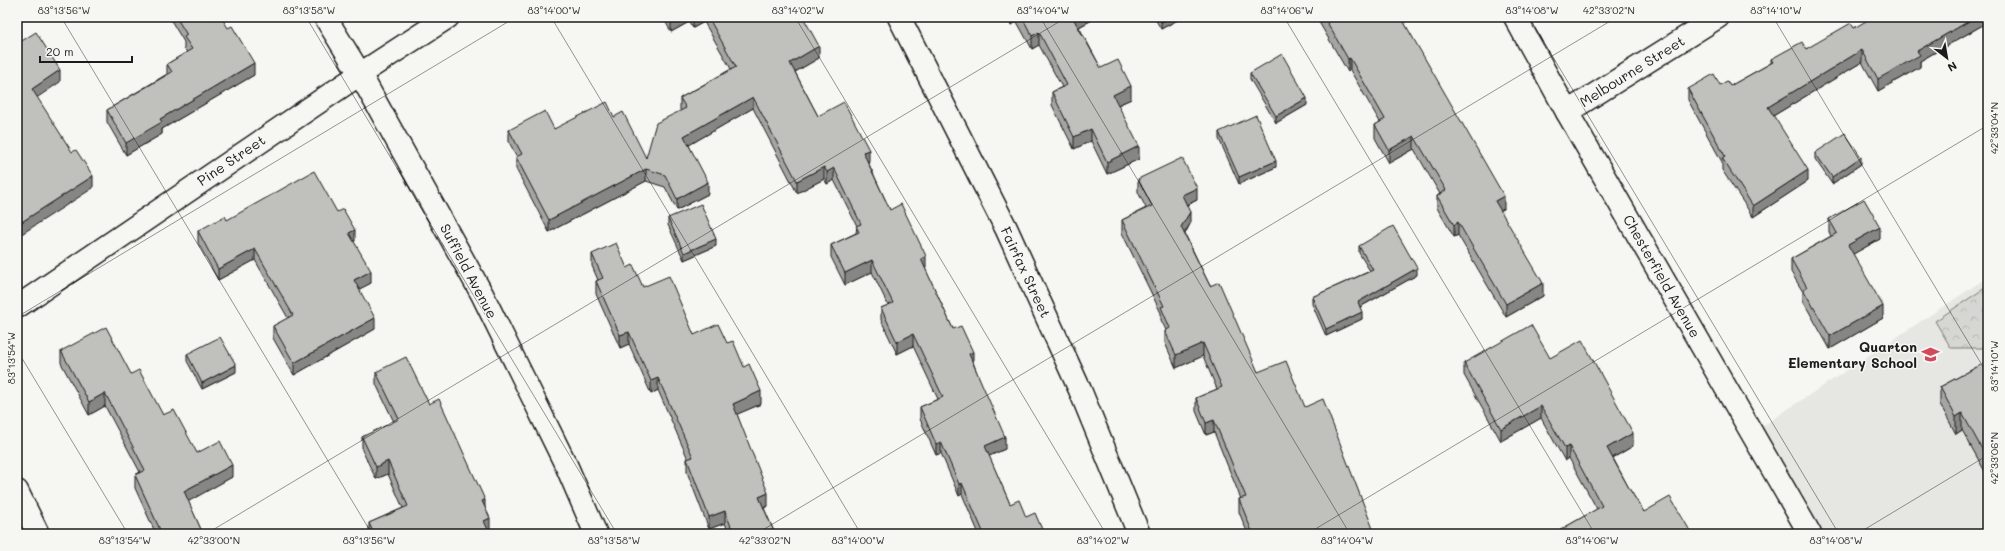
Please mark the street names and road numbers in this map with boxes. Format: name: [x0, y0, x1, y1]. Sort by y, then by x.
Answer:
street label: Melbourne Street: [1576, 31, 1688, 111]
street label: Pine Street: [193, 130, 269, 190]
street label: Chesterfield Avenue: [1619, 211, 1705, 341]
street label: Suffield Avenue: [436, 220, 502, 322]
street label: Fairfax Street: [997, 223, 1055, 321]

